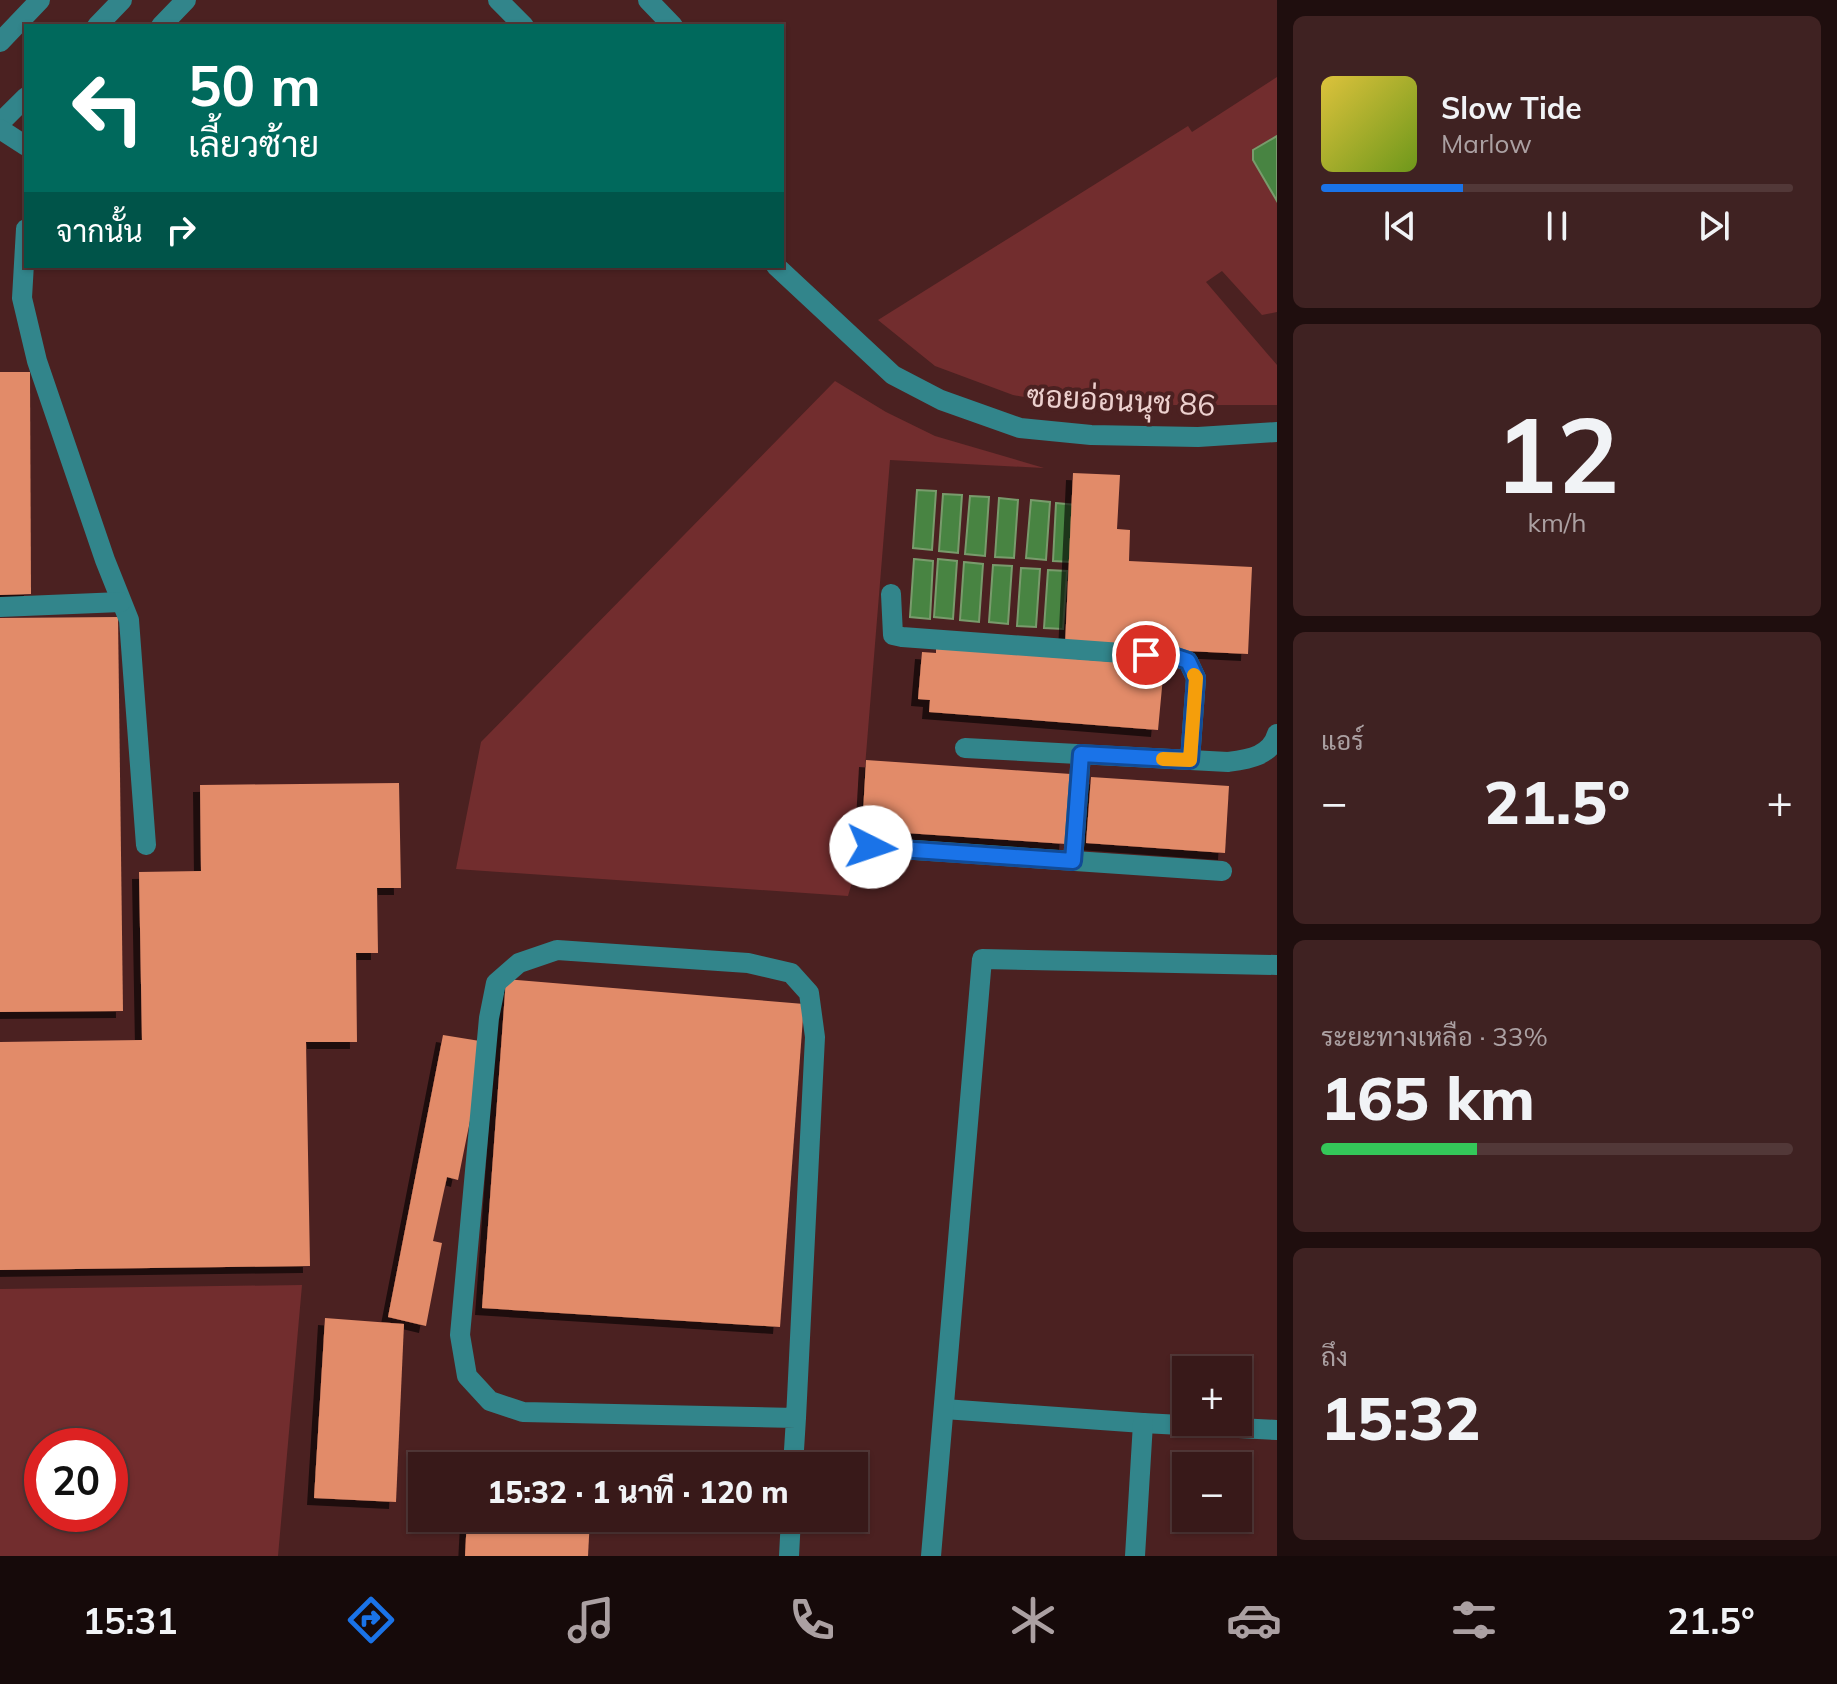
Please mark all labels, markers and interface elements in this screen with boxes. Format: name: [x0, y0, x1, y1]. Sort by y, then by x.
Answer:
text: 50 m: [188, 50, 321, 120]
icon: left: [56, 56, 160, 160]
text: Slow Tide: [1441, 89, 1582, 127]
text: เลี้ยวซ้าย: [188, 121, 319, 166]
text: Marlow: [1441, 127, 1532, 160]
icon: previous: [1378, 204, 1422, 248]
icon: pause: [1535, 204, 1579, 248]
icon: next: [1692, 204, 1736, 248]
icon: right: [159, 208, 203, 252]
text: จากนั้น: [56, 212, 143, 250]
street label: ซอยอ่อนนุช 86: [1026, 376, 1216, 427]
text: 12: [1495, 388, 1619, 519]
text: km/h: [1528, 506, 1586, 539]
pin: [1112, 621, 1180, 689]
icon: arrive: [1124, 633, 1168, 677]
text: แอร์: [1321, 724, 1364, 757]
text: 21.5°: [1484, 764, 1630, 839]
text: −: [1321, 774, 1347, 829]
text: +: [1767, 774, 1793, 829]
position arrow: [829, 805, 913, 889]
text: ระยะทางเหลือ · 33%: [1321, 1020, 1548, 1053]
text: 165 km: [1321, 1060, 1535, 1135]
text: ถึง: [1321, 1340, 1348, 1373]
map controls: [1172, 1356, 1252, 1532]
button: +: [1172, 1356, 1252, 1436]
text: 15:32: [1321, 1380, 1481, 1455]
speed limit sign: 20: [24, 1428, 128, 1532]
button: −: [1172, 1452, 1252, 1532]
text: 15:32 · 1 นาที · 120 m: [487, 1473, 789, 1511]
icon: directions: [343, 1592, 399, 1648]
icon: music: [563, 1592, 619, 1648]
icon: phone: [784, 1592, 840, 1648]
icon: climate: [1005, 1592, 1061, 1648]
icon: car: [1226, 1592, 1282, 1648]
icon: filters: [1446, 1592, 1502, 1648]
text: 15:31: [82, 1598, 178, 1643]
text: 21.5°: [1667, 1598, 1755, 1643]

